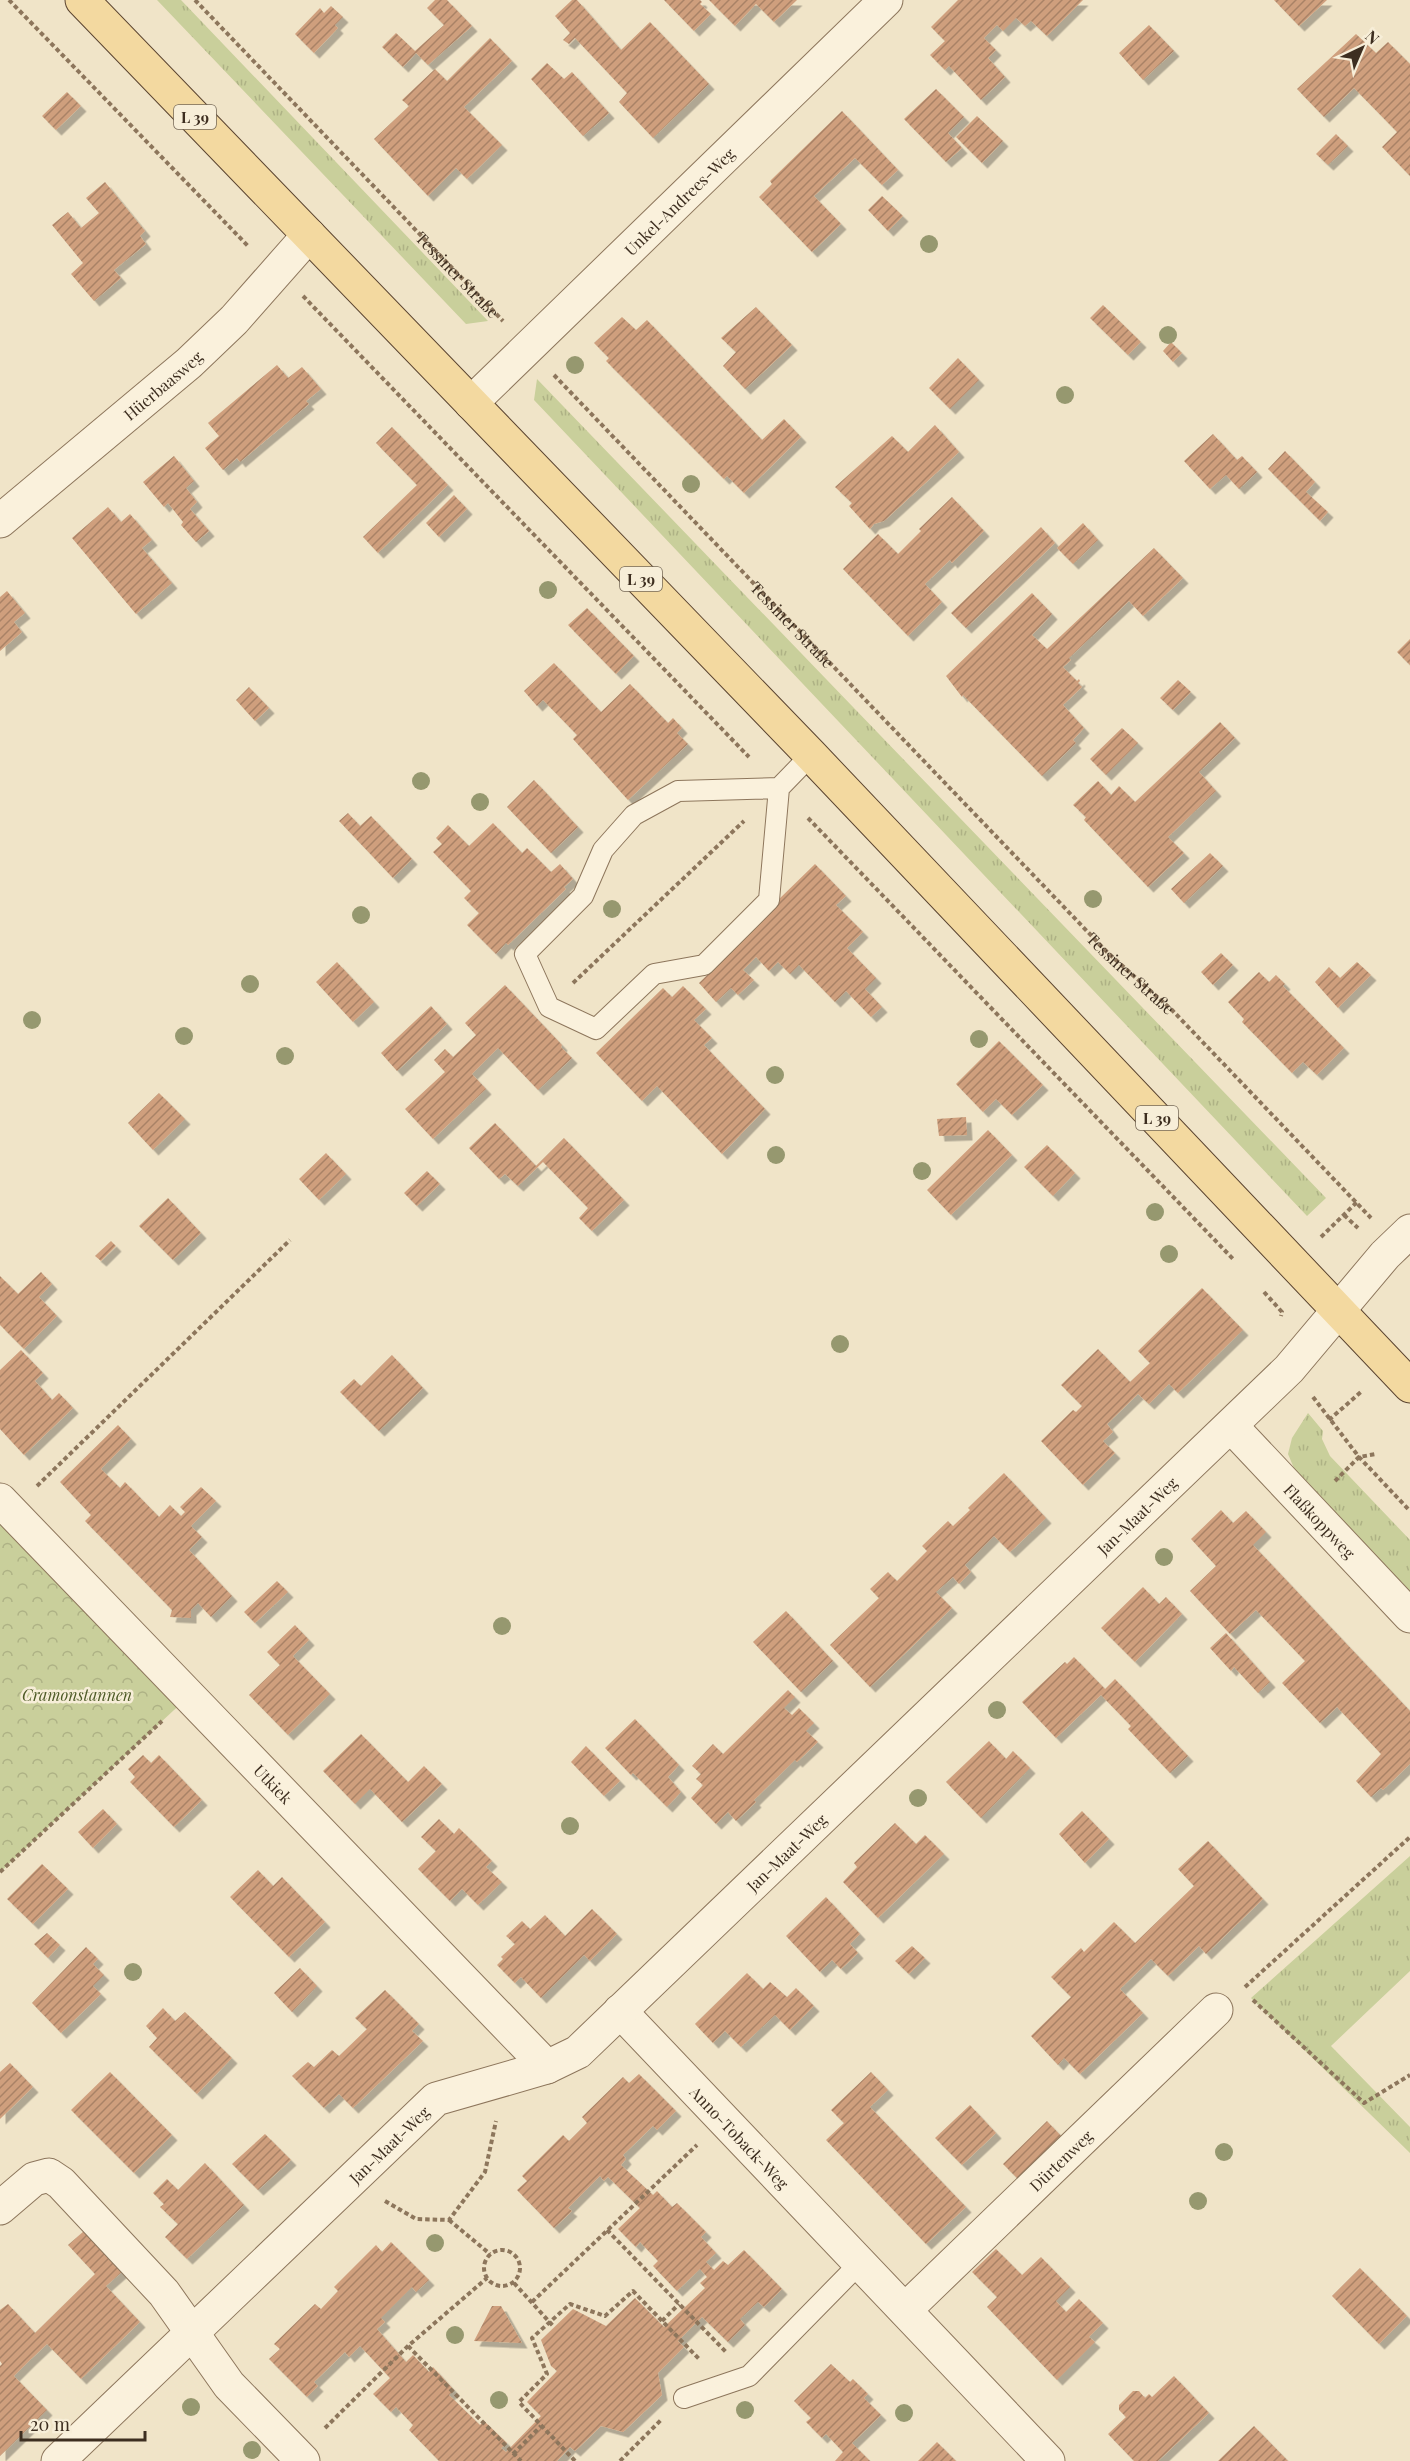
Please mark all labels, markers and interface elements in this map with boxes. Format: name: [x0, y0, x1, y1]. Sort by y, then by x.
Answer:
north arrow: [1332, 18, 1392, 78]
text: N: [1361, 25, 1385, 49]
road number: L 39: [174, 105, 216, 129]
street label: Unkel-Andrees-Weg: [619, 142, 739, 259]
street label: Tessiner Straße: [412, 227, 504, 322]
street label: Hüerbaasweg: [119, 345, 207, 424]
road number: L 39: [620, 567, 662, 591]
street label: Tessiner Straße: [746, 576, 839, 672]
street label: Tessiner Straße: [1083, 927, 1179, 1018]
road number: L 39: [1136, 1106, 1178, 1130]
street label: Jan-Maat-Weg: [1091, 1471, 1182, 1560]
street label: Flaßkoppweg: [1280, 1479, 1361, 1563]
park label: Cramonstannen: [22, 1684, 132, 1705]
street label: Utkiek: [250, 1759, 298, 1808]
street label: Jan-Maat-Weg: [741, 1808, 831, 1896]
street label: Anno-Toback-Weg: [685, 2080, 794, 2194]
street label: Jan-Maat-Weg: [343, 2100, 434, 2188]
street label: Dürtenweg: [1024, 2124, 1097, 2195]
scale bar: [21, 2404, 146, 2442]
text: 20 m: [30, 2412, 70, 2436]

